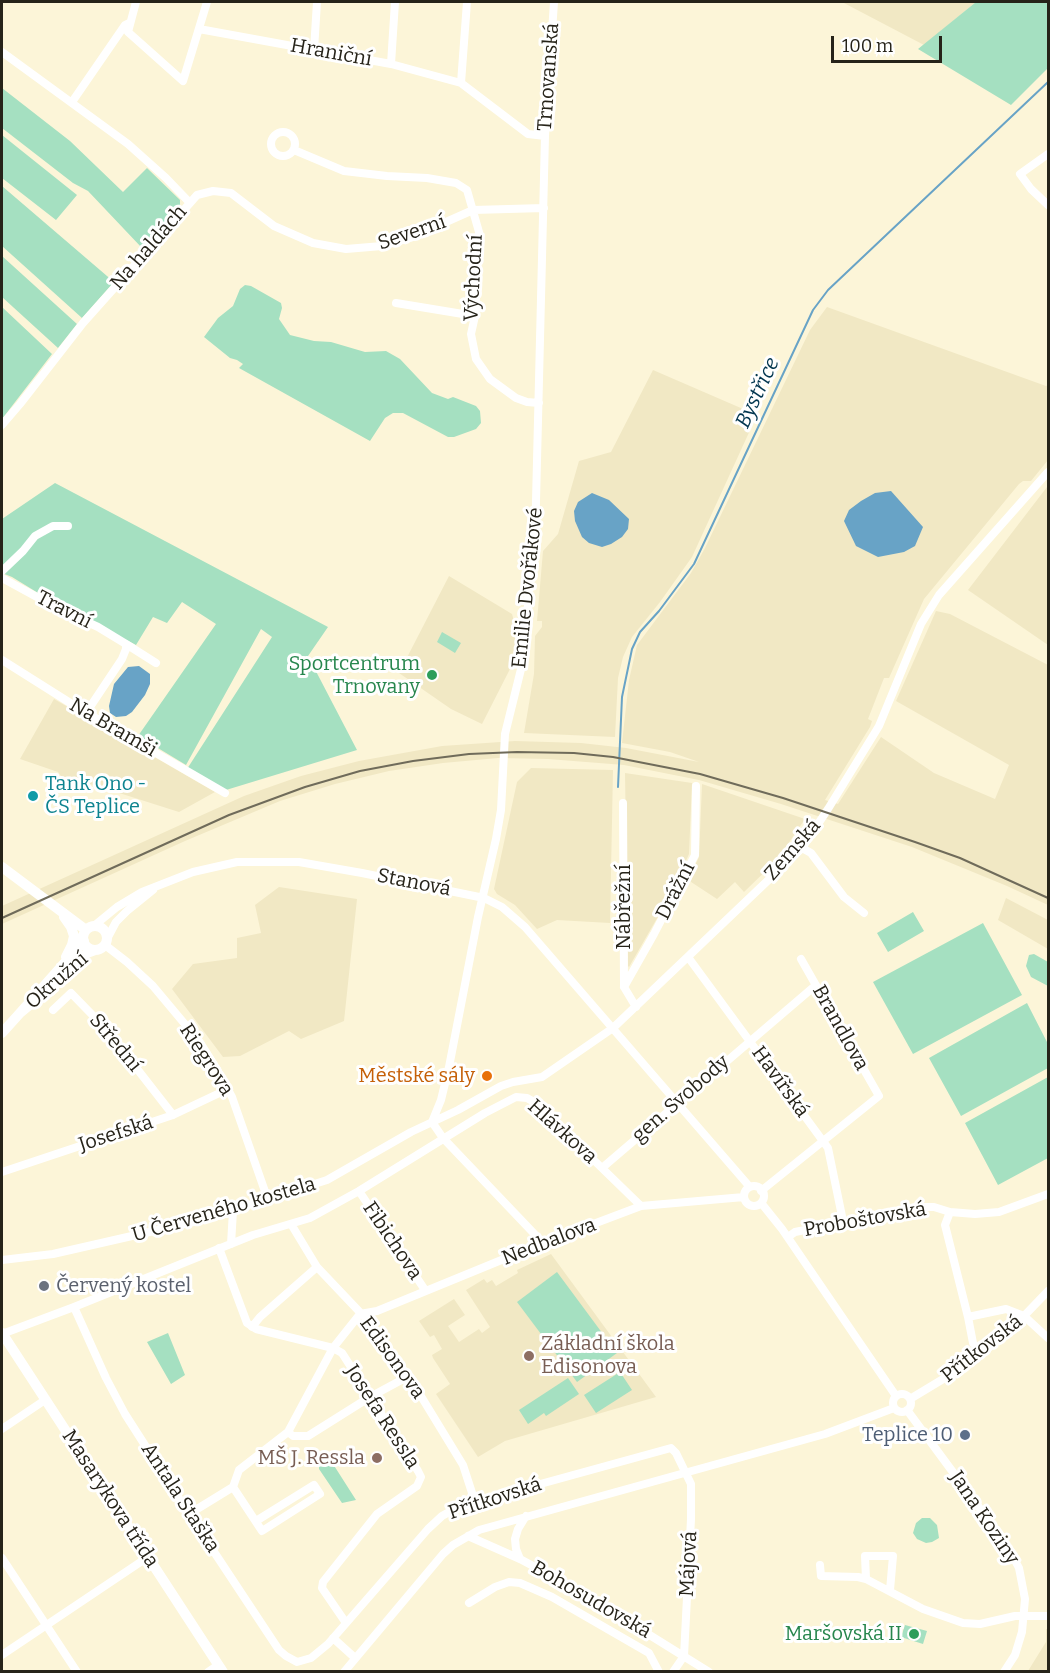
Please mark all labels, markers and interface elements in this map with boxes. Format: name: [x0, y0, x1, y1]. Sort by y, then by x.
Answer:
street label: Trnovanská: [533, 22, 565, 132]
scale bar: [834, 24, 945, 62]
street label: Hraniční: [288, 34, 374, 72]
text: 100 m: [842, 35, 893, 57]
street label: Na haldách: [106, 201, 192, 295]
street label: Severní: [375, 210, 449, 256]
street label: Východní: [460, 234, 488, 322]
water label: Bystřice: [731, 354, 785, 432]
street label: Emilie Dvořákové: [508, 506, 548, 670]
street label: Travní: [32, 586, 96, 634]
place label: Sportcentrum Trnovany: [288, 652, 420, 699]
marker: Sportcentrum Trnovany: [425, 668, 439, 682]
street label: Na Bramši: [65, 693, 161, 763]
place label: Tank Ono - ČS Teplice: [45, 772, 146, 819]
marker: Tank Ono - ČS Teplice: [26, 789, 40, 803]
street label: Zemská: [760, 814, 826, 886]
street label: Drážní: [651, 858, 701, 924]
street label: Stanová: [375, 864, 453, 902]
street label: Nábřežní: [612, 864, 636, 950]
street label: Okružní: [21, 947, 93, 1015]
street label: Brandlova: [807, 981, 873, 1075]
street label: Střední: [84, 1009, 146, 1077]
street label: Riegrova: [174, 1019, 238, 1101]
street label: Havířská: [746, 1042, 814, 1122]
street label: gen. Svobody: [627, 1050, 735, 1148]
place label: Městské sály: [358, 1064, 475, 1088]
marker: Městské sály: [480, 1069, 494, 1083]
street label: Hlávkova: [522, 1095, 602, 1169]
street label: Josefská: [76, 1111, 156, 1157]
street label: U Červeného kostela: [129, 1172, 319, 1248]
street label: Fibichova: [357, 1197, 427, 1285]
street label: Proboštovská: [802, 1197, 928, 1243]
street label: Nedbalova: [499, 1213, 599, 1271]
place label: Červený kostel: [56, 1274, 191, 1298]
marker: Červený kostel: [37, 1279, 51, 1293]
street label: Přítkovská: [937, 1310, 1027, 1388]
street label: Edisonova: [354, 1312, 430, 1404]
place label: Základní škola Edisonova: [541, 1332, 675, 1379]
marker: Základní škola Edisonova: [522, 1349, 536, 1363]
street label: Josefa Ressla: [339, 1360, 425, 1474]
place label: Teplice 10: [862, 1423, 953, 1447]
street label: Masarykova třída: [56, 1426, 164, 1572]
marker: Teplice 10: [958, 1428, 972, 1442]
street label: Antala Staška: [136, 1439, 224, 1557]
place label: MŠ J. Ressla: [257, 1446, 365, 1470]
marker: MŠ J. Ressla: [370, 1451, 384, 1465]
street label: Jana Koziny: [944, 1467, 1024, 1569]
street label: Přítkovská: [445, 1473, 545, 1525]
street label: Májová: [675, 1530, 703, 1598]
street label: Bohosudovská: [527, 1556, 655, 1644]
place label: Maršovská II: [785, 1622, 902, 1646]
marker: Maršovská II: [907, 1627, 921, 1641]

